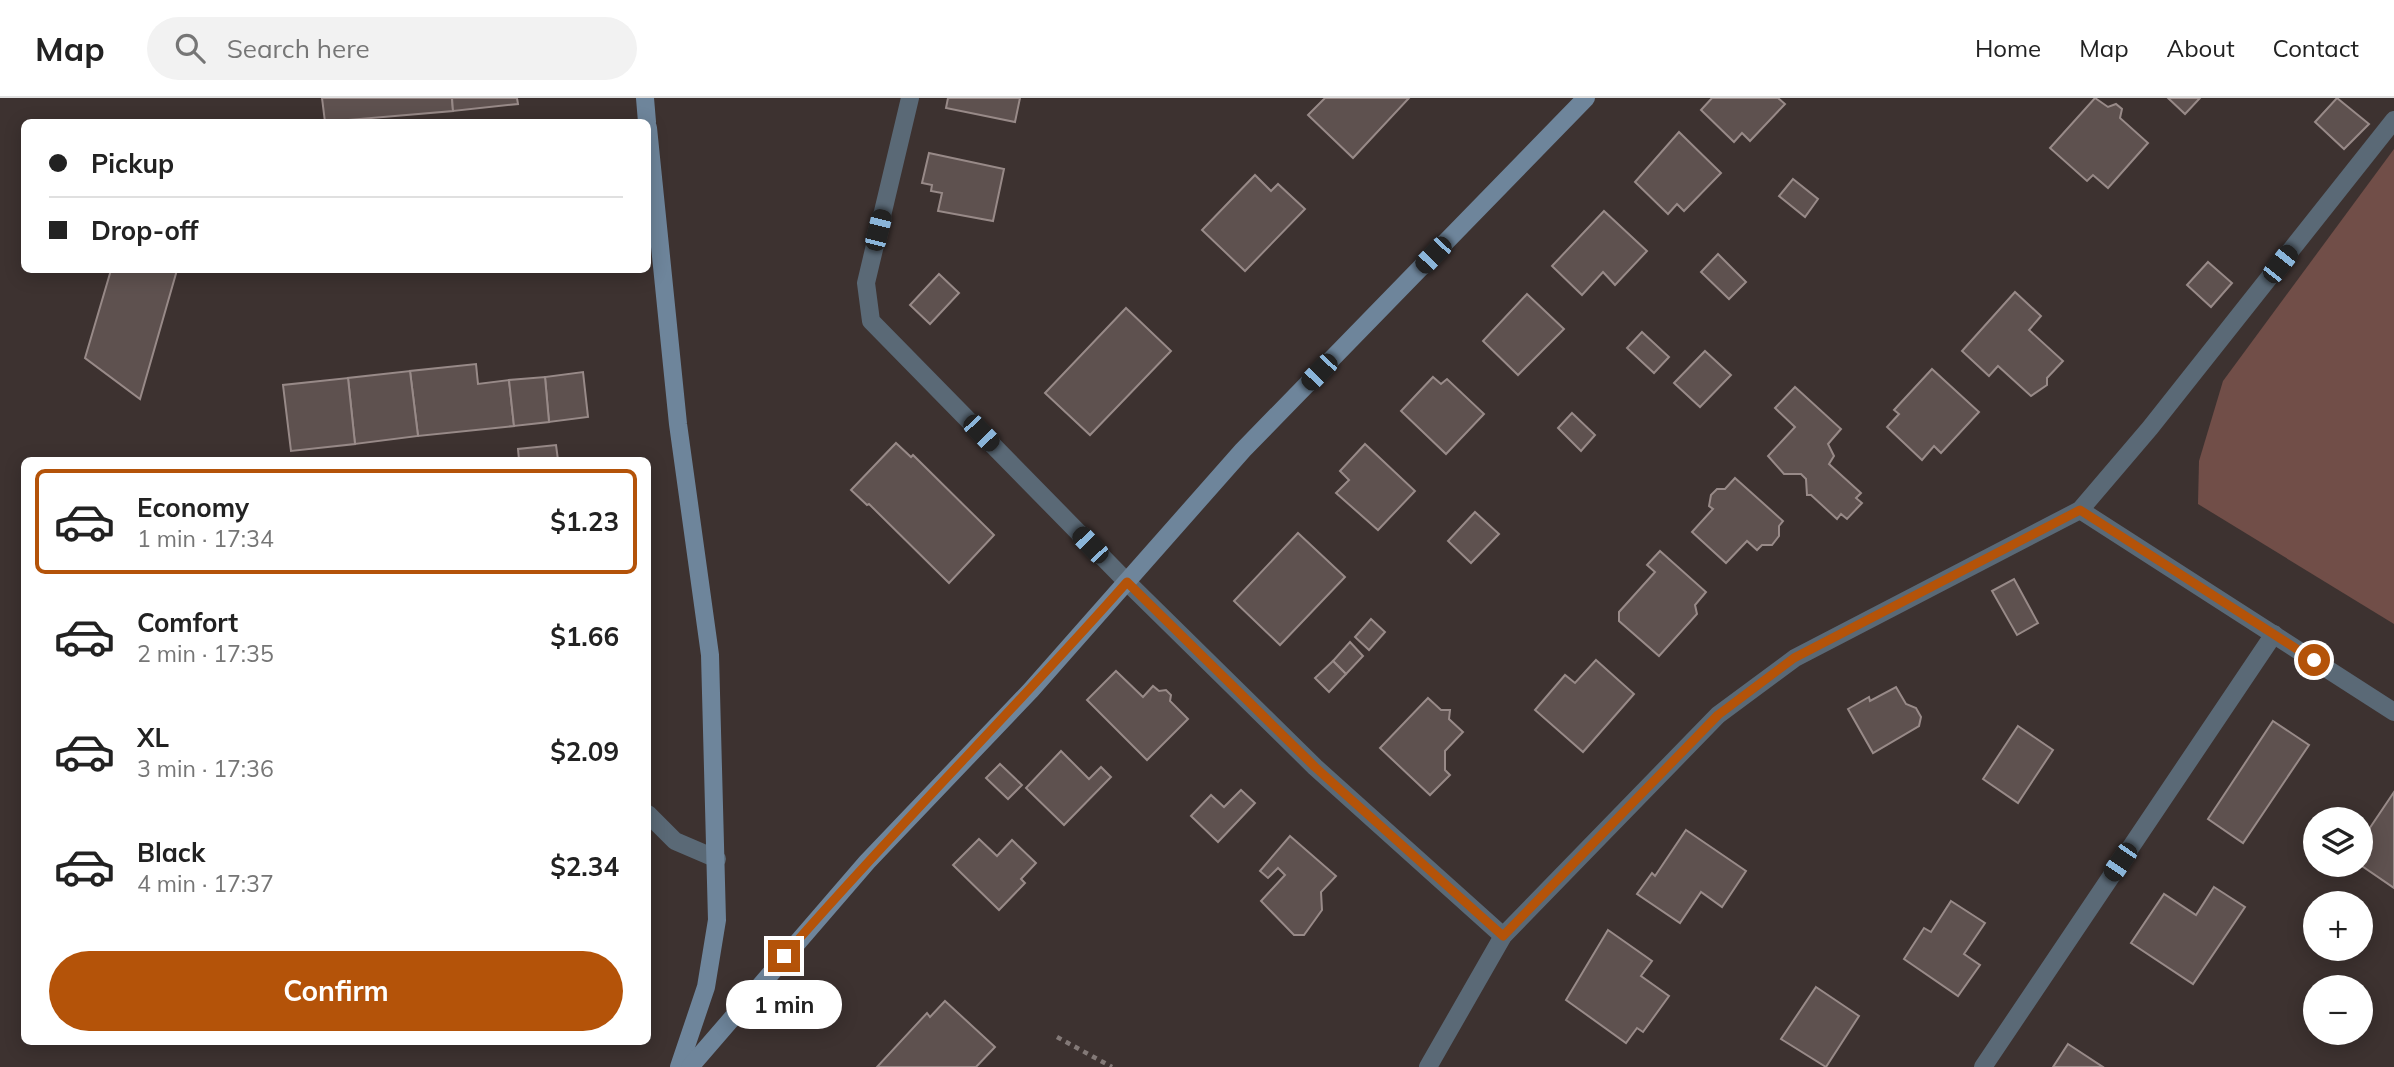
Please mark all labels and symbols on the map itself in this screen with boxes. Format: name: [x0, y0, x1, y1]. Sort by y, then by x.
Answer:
car: [863, 207, 894, 253]
car: [1411, 233, 1456, 277]
car: [2259, 241, 2302, 287]
car: [1297, 350, 1342, 394]
car: [959, 411, 1004, 455]
car: [1068, 523, 1113, 567]
route start: [2298, 644, 2330, 676]
car: [2100, 839, 2141, 885]
route end: [768, 940, 800, 972]
callout: 1 min: [726, 980, 842, 1029]

